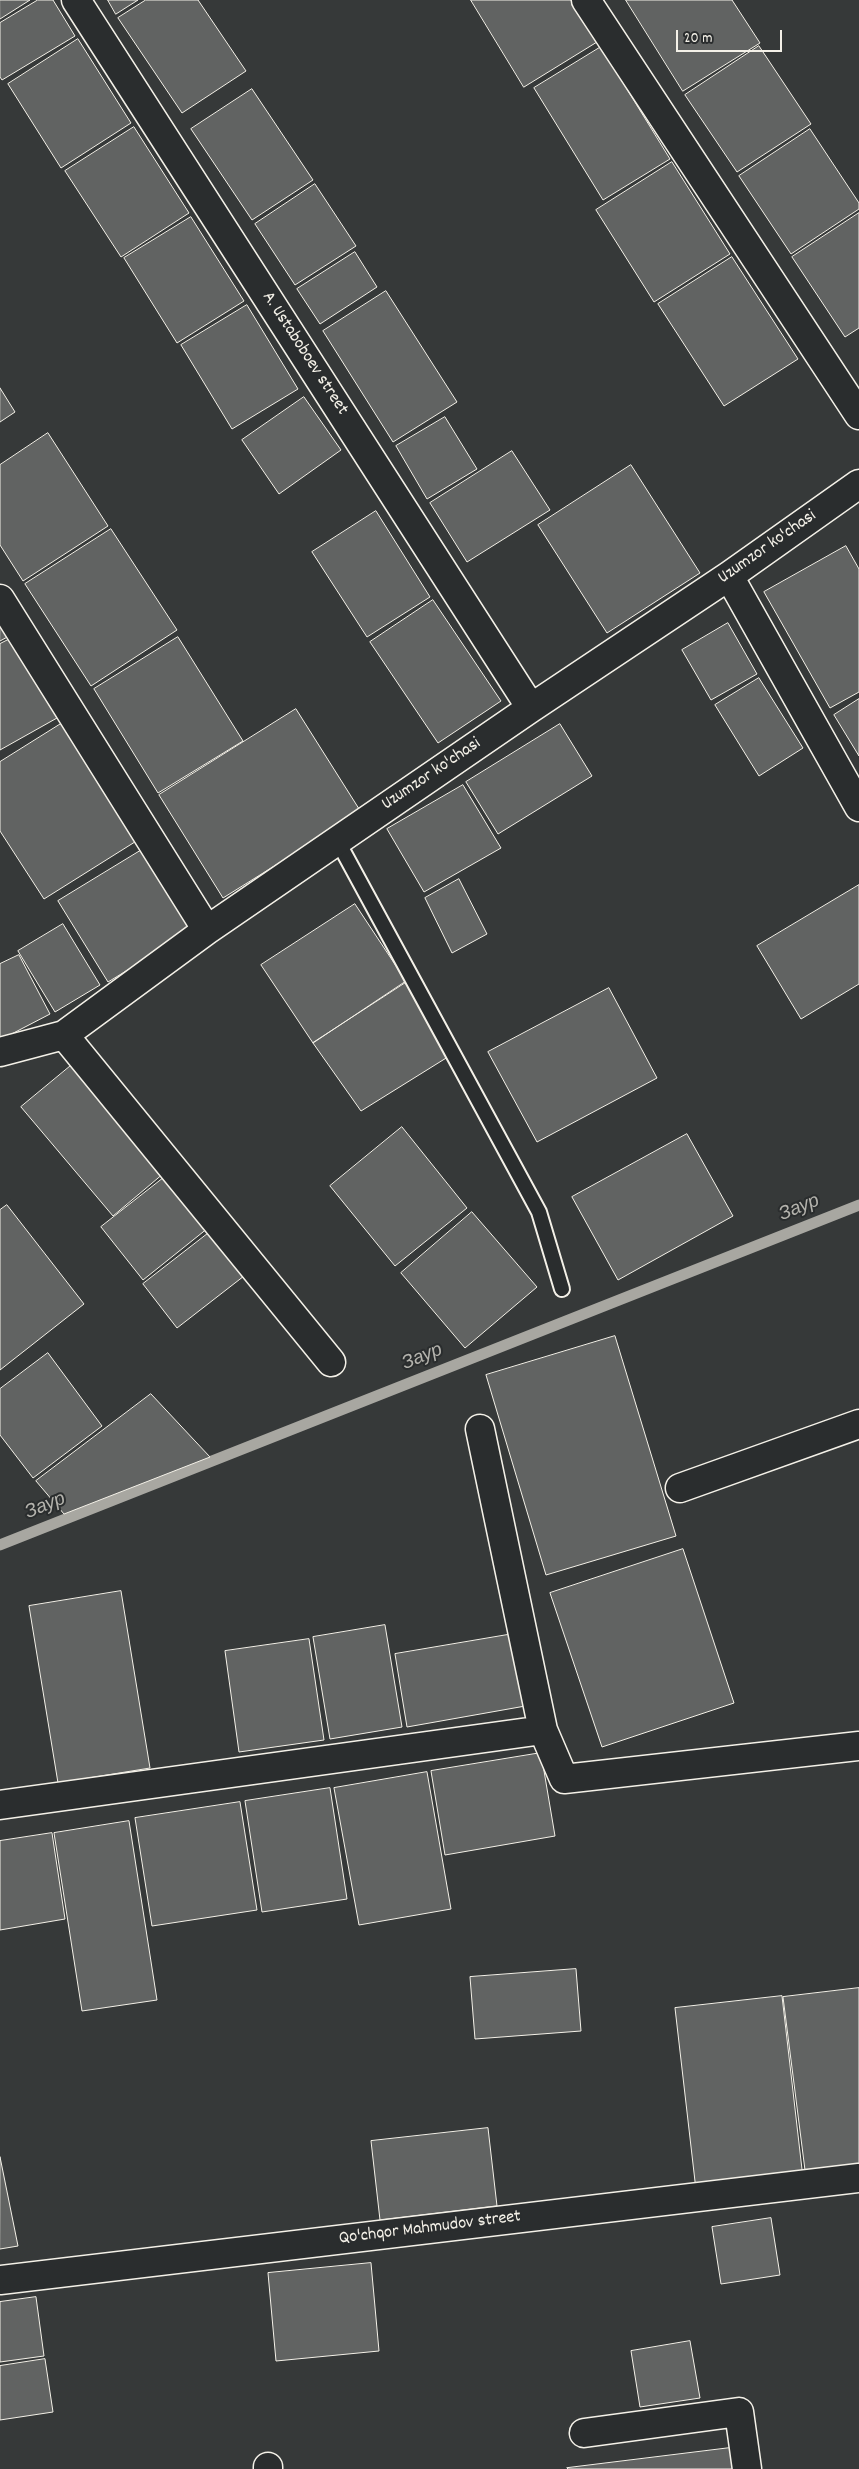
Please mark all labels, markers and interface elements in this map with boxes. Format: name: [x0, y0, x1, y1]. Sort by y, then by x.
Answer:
scale bar: [679, 20, 785, 52]
text: 20 m: [684, 28, 712, 50]
street label: A. Ustaboboev street: [256, 288, 352, 420]
street label: Uzumzor ko'chasi: [715, 506, 821, 590]
street label: Uzumzor ko'chasi: [378, 734, 486, 816]
water label: Заур: [776, 1192, 824, 1228]
water label: Заур: [399, 1341, 447, 1377]
water label: Заур: [22, 1490, 70, 1526]
street label: Qo'chqor Mahmudov street: [338, 2207, 522, 2251]

